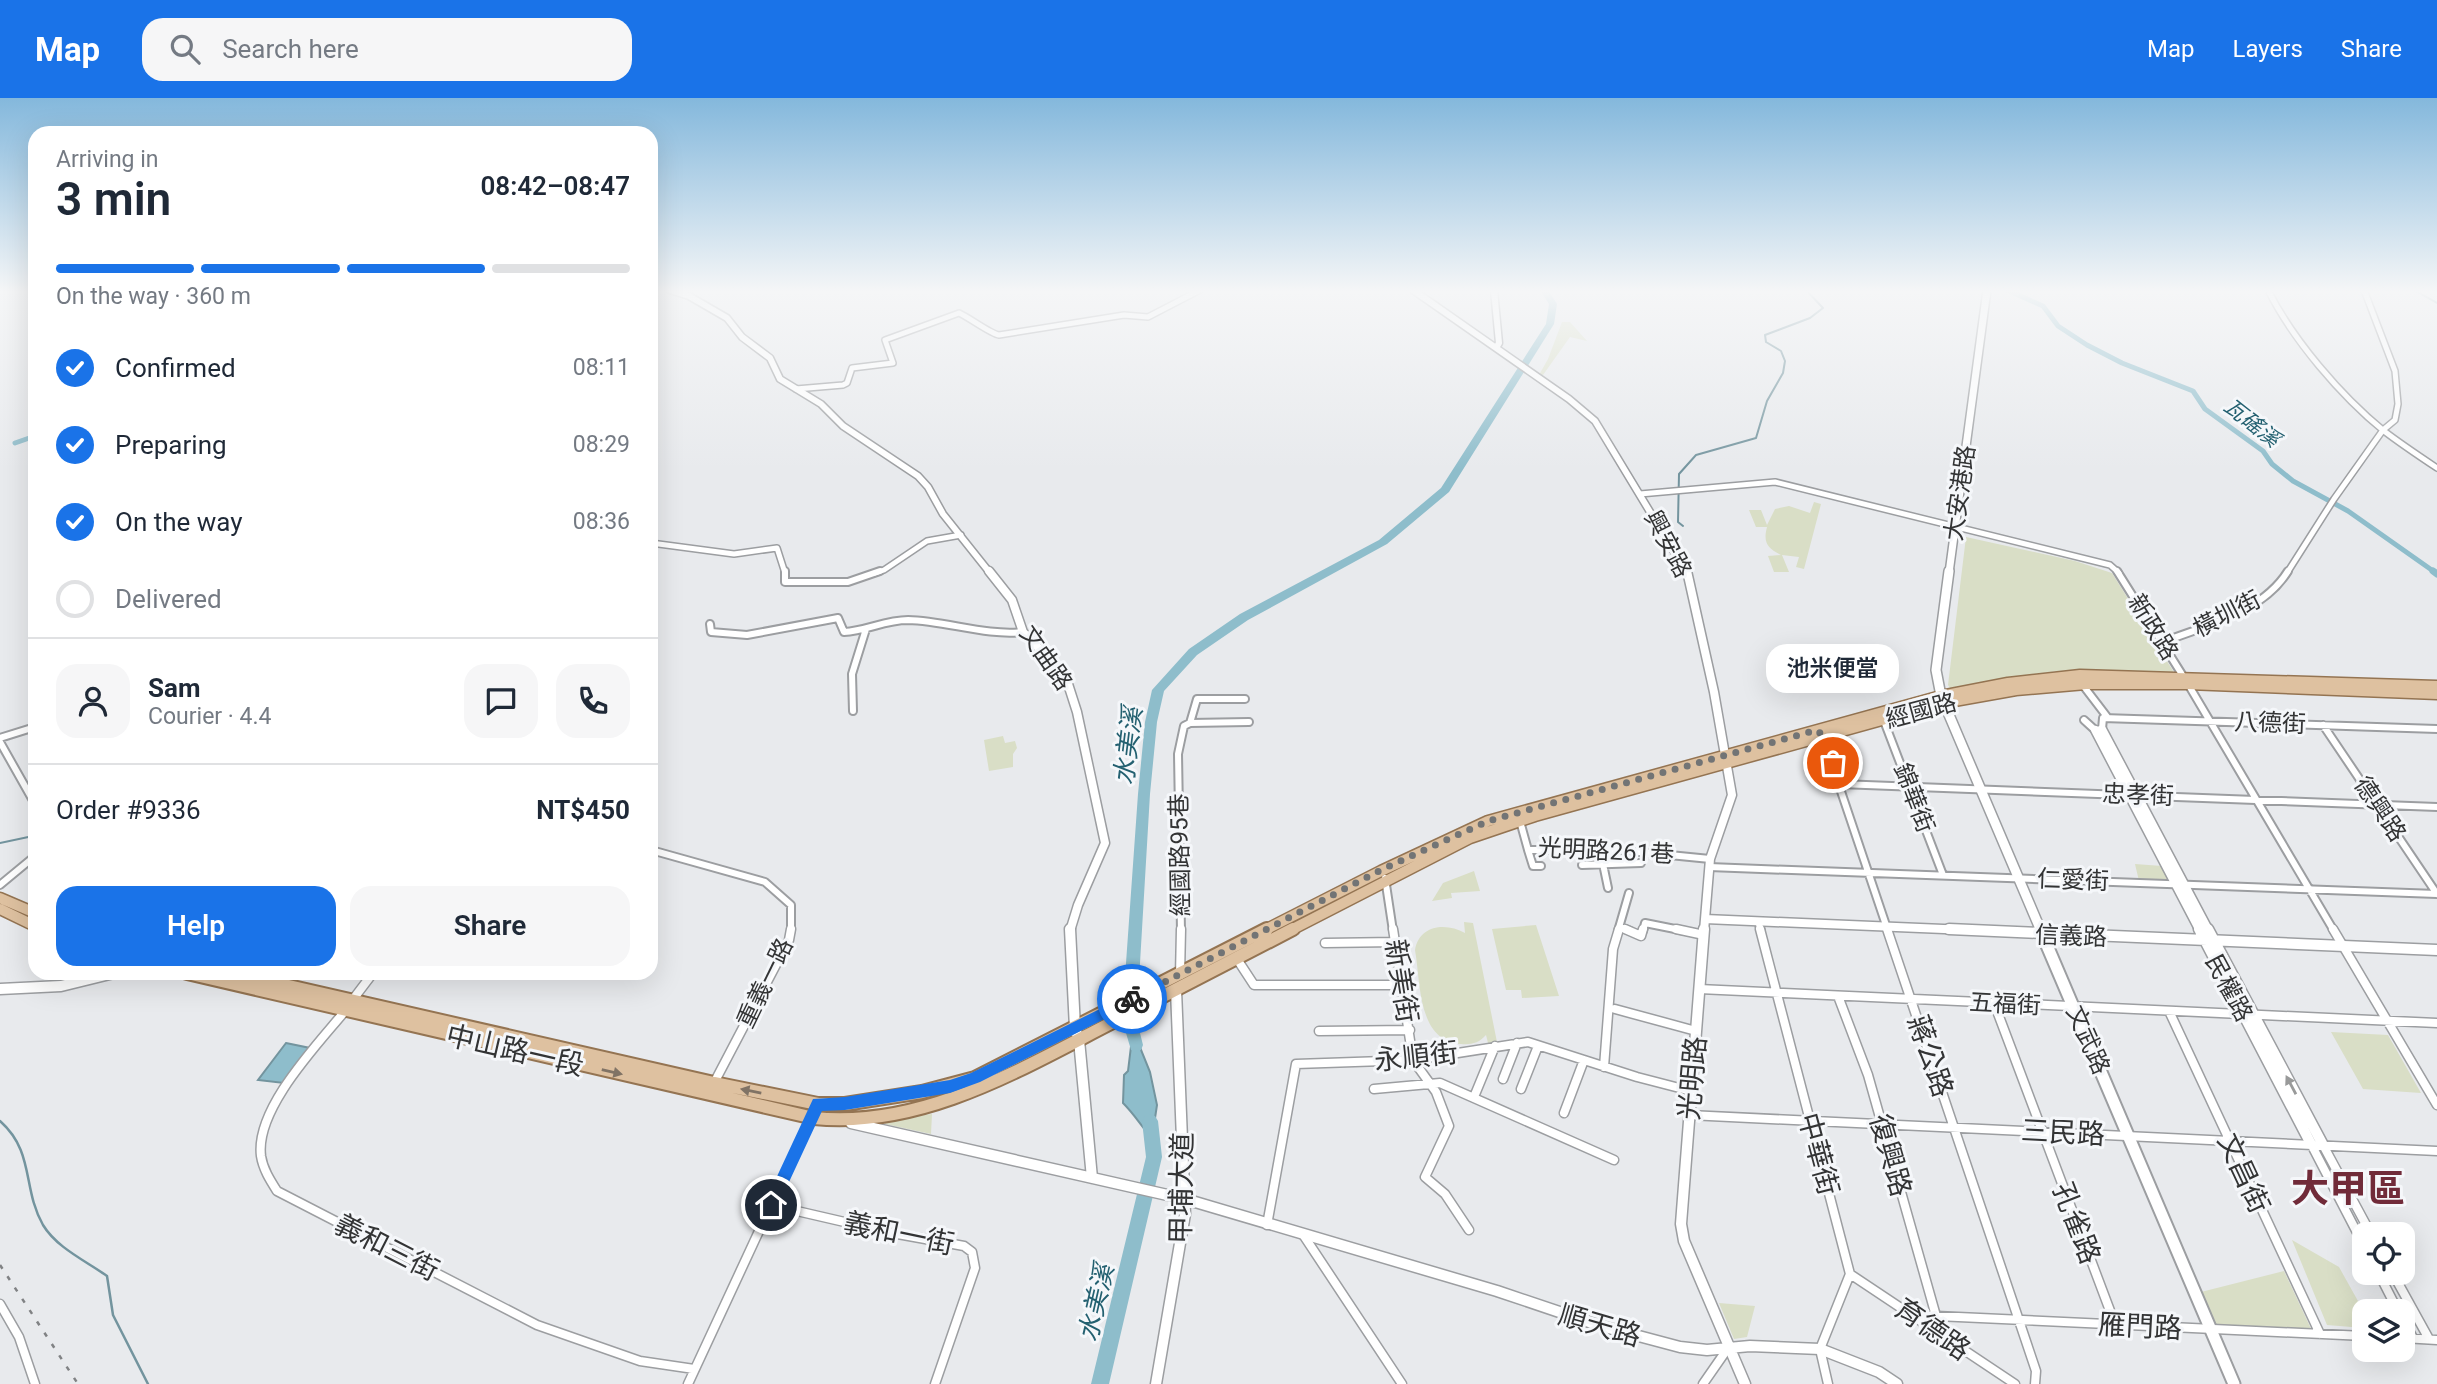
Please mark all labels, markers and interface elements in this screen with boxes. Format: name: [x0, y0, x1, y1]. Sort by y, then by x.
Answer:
search box: [142, 18, 632, 81]
text: Map: [35, 30, 100, 69]
icon: search: [166, 30, 204, 68]
text: Search here: [222, 34, 359, 64]
text: Map: [2147, 35, 2195, 63]
text: Layers: [2233, 35, 2303, 63]
text: Share: [2341, 35, 2402, 63]
text: Arriving in: [56, 146, 159, 173]
text: 08:42–08:47: [480, 171, 630, 201]
text: 3 min: [56, 172, 171, 226]
text: On the way · 360 m: [56, 283, 251, 310]
icon: check: [56, 349, 94, 387]
text: Confirmed: [115, 353, 236, 383]
text: 08:11: [573, 354, 630, 381]
water label: 瓦磘溪: [2220, 394, 2287, 454]
icon: check: [56, 426, 94, 464]
text: Preparing: [115, 430, 227, 460]
text: 08:29: [573, 431, 630, 458]
street label: 大安港路: [1939, 444, 1981, 542]
icon: check: [56, 503, 94, 541]
street label: 興安路: [1639, 506, 1697, 582]
text: On the way: [115, 507, 243, 537]
text: 08:36: [573, 508, 630, 535]
text: Delivered: [115, 584, 222, 614]
street label: 橫圳街: [2189, 585, 2265, 643]
street label: 新政路: [2122, 589, 2184, 665]
street label: 文曲路: [1014, 620, 1078, 696]
callout: 池米便當: [1766, 644, 1899, 693]
text: 池米便當: [1787, 655, 1879, 682]
button: person: [56, 664, 130, 738]
button: chat: [464, 664, 538, 738]
button: phone: [556, 664, 630, 738]
text: Sam: [148, 673, 200, 703]
street label: 經國路: [1883, 688, 1959, 734]
water label: 水美溪: [1108, 702, 1148, 787]
text: Courier · 4.4: [148, 703, 271, 730]
street label: 八德街: [2234, 708, 2306, 738]
pin: [1803, 733, 1863, 793]
icon: bag: [1814, 744, 1852, 782]
street label: 錦華街: [1888, 759, 1940, 837]
street label: 德興路: [2348, 771, 2412, 847]
street label: 忠孝街: [2102, 780, 2174, 810]
street label: 經國路95巷: [1165, 793, 1195, 917]
text: Order #9336: [56, 795, 201, 825]
text: NT$450: [536, 795, 630, 825]
street label: 光明路261巷: [1537, 833, 1675, 869]
street label: 仁愛街: [2037, 865, 2109, 895]
button: Help: [56, 886, 336, 966]
button: Share: [350, 886, 630, 966]
street label: 信義路: [2035, 921, 2107, 951]
street label: 重義一路: [731, 934, 799, 1032]
street label: 新美街: [1379, 937, 1424, 1025]
street label: 民權路: [2200, 950, 2258, 1026]
courier: [1097, 964, 1167, 1034]
icon: bike: [1113, 980, 1151, 1018]
street label: 五福街: [1968, 988, 2042, 1020]
street label: 文武路: [2061, 1001, 2115, 1079]
street label: 蔣公路: [1901, 1011, 1960, 1101]
street label: 中山路一段: [443, 1019, 587, 1082]
street label: 光明路: [1672, 1035, 1713, 1121]
street label: 永順街: [1373, 1036, 1460, 1077]
one-way arrow: [601, 1067, 623, 1078]
one-way arrow: [2285, 1075, 2297, 1094]
one-way arrow: [740, 1085, 762, 1096]
street label: 中華街: [1792, 1109, 1845, 1199]
street label: 復興路: [1863, 1110, 1918, 1200]
street label: 三民路: [2020, 1114, 2106, 1151]
street label: 文昌街: [2211, 1128, 2276, 1218]
street label: 甲埔大道: [1164, 1132, 1199, 1244]
district label: 大甲區: [2291, 1167, 2405, 1211]
pin: [741, 1175, 801, 1235]
street label: 孔雀路: [2046, 1178, 2107, 1268]
icon: home: [752, 1186, 790, 1224]
street label: 義和一街: [841, 1206, 957, 1261]
street label: 義和三街: [329, 1207, 444, 1288]
map controls: [2352, 1222, 2415, 1362]
button: locate: [2352, 1222, 2415, 1285]
water label: 水美溪: [1073, 1258, 1120, 1344]
street label: 育德路: [1889, 1292, 1977, 1367]
street label: 順天路: [1555, 1298, 1645, 1353]
button: layers: [2352, 1299, 2415, 1362]
street label: 雁門路: [2097, 1308, 2183, 1345]

